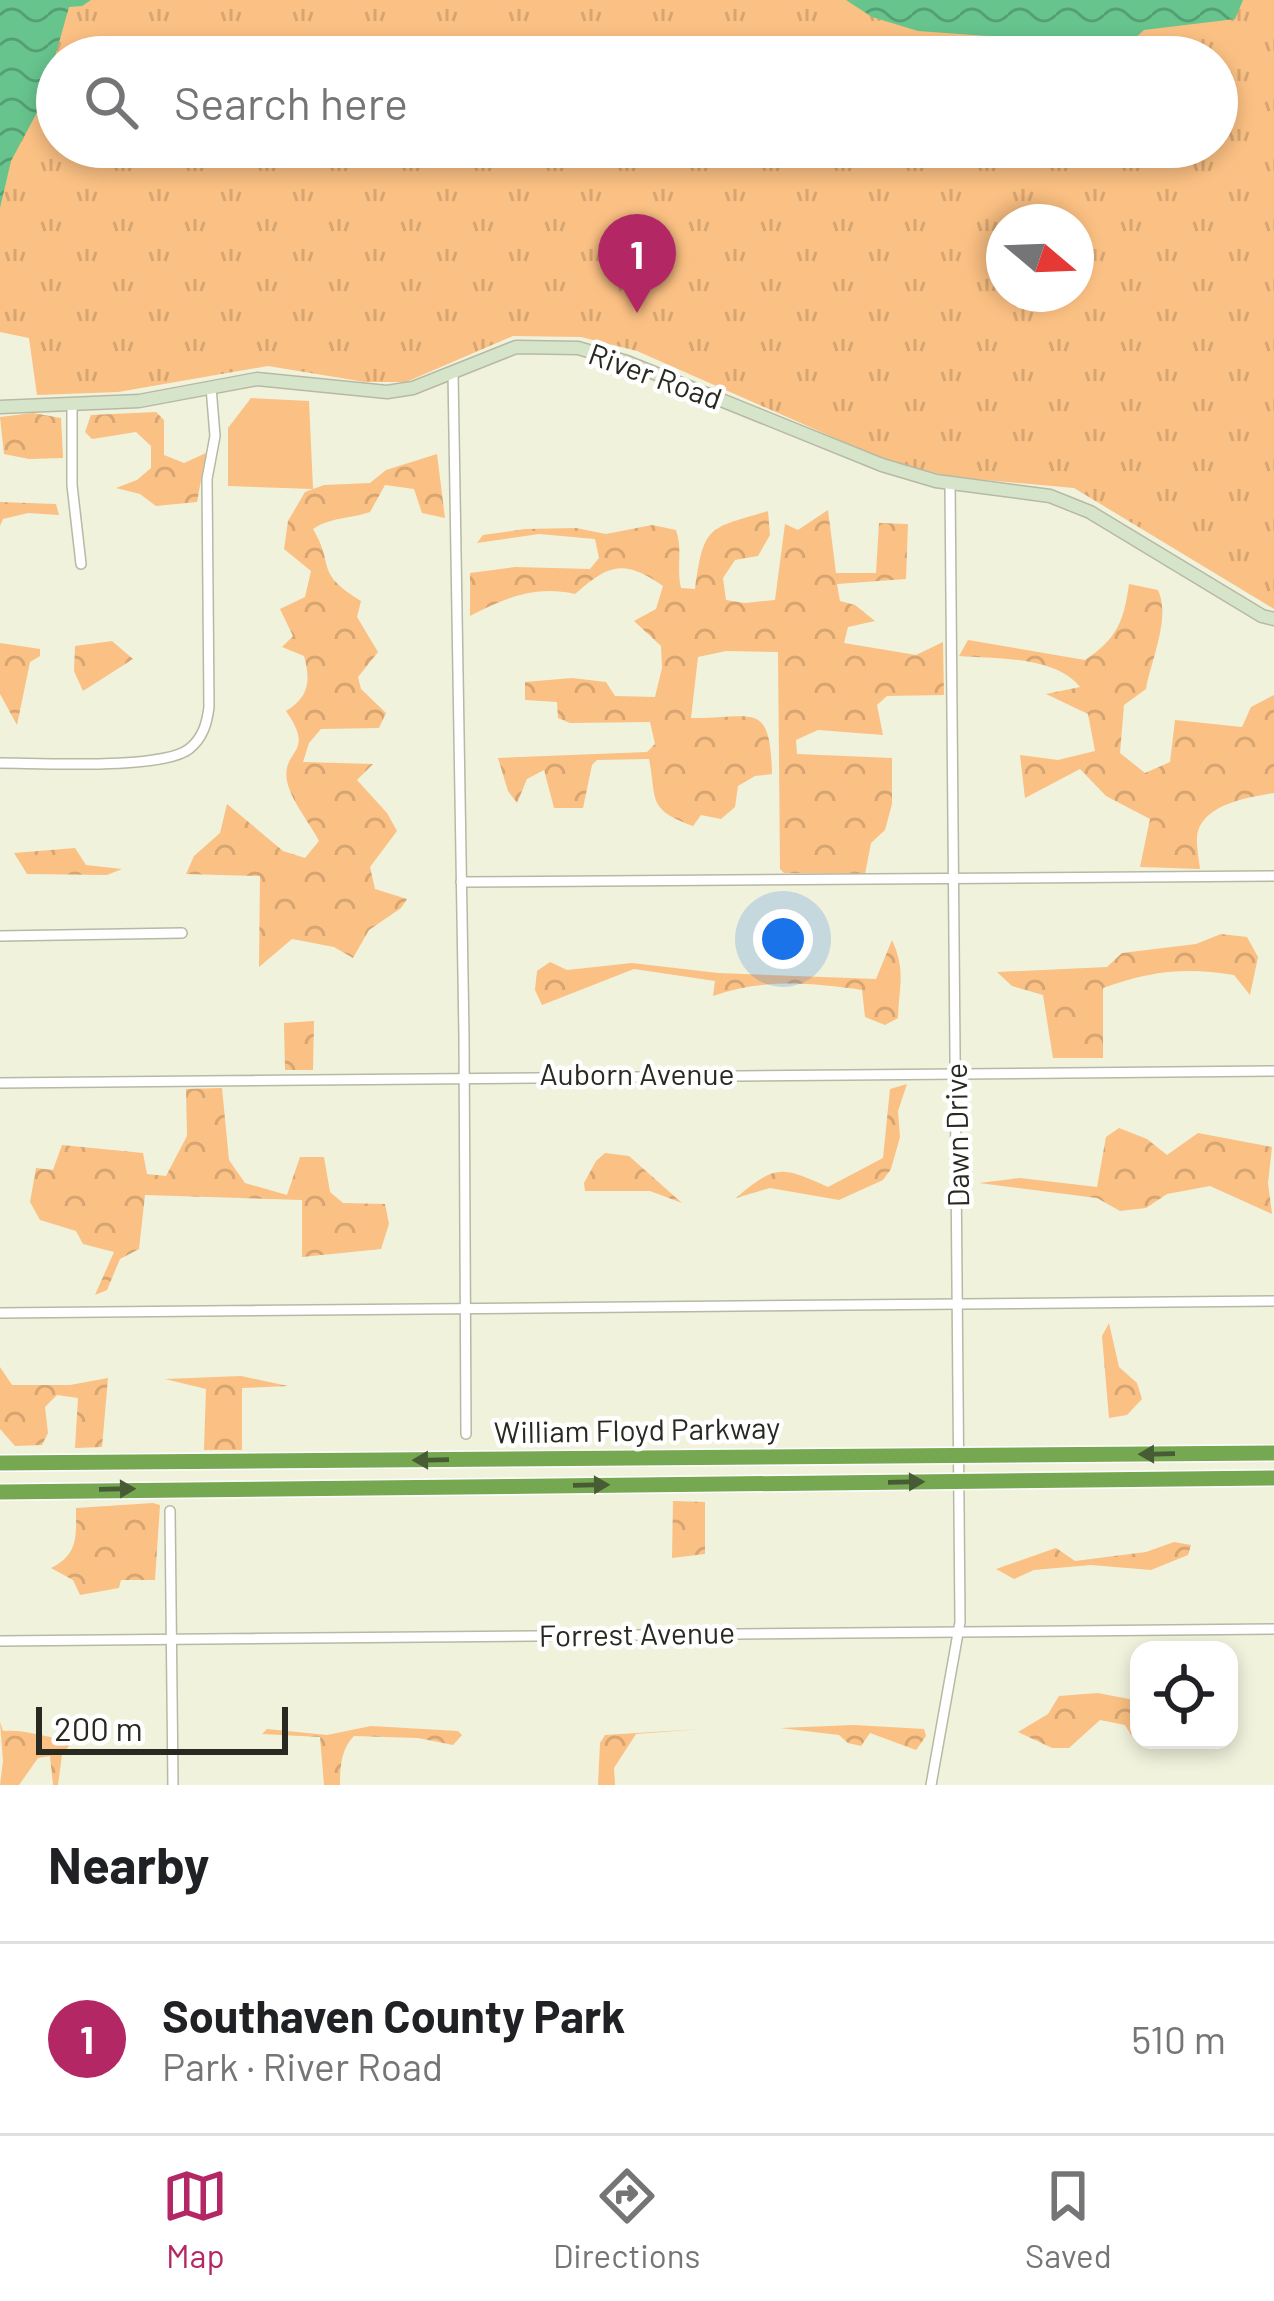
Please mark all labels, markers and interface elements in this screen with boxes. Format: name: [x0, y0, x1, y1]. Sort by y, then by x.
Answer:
search box: [36, 36, 1238, 168]
icon: search: [78, 69, 144, 135]
text: Search here: [174, 75, 408, 129]
north arrow: [986, 204, 1094, 312]
pin: 1: [598, 214, 676, 313]
street label: River Road: [584, 334, 727, 416]
your location: [753, 909, 813, 969]
street label: Auborn Avenue: [539, 1055, 735, 1091]
street label: Dawn Drive: [937, 1063, 975, 1207]
street label: William Floyd Parkway: [494, 1409, 781, 1449]
one-way arrow: [1137, 1445, 1175, 1464]
one-way arrow: [411, 1450, 449, 1470]
one-way arrow: [888, 1472, 926, 1492]
one-way arrow: [573, 1475, 611, 1495]
one-way arrow: [99, 1480, 137, 1499]
street label: Forrest Avenue: [539, 1613, 735, 1653]
map controls: [1130, 1641, 1238, 1749]
button: locate: [1130, 1641, 1238, 1749]
scale bar: [36, 1701, 288, 1754]
text: 200 m: [54, 1708, 143, 1748]
text: Nearby: [48, 1833, 209, 1894]
text: Southaven County Park: [162, 1988, 625, 2042]
text: 1: [80, 2015, 94, 2062]
text: 510 m: [1131, 2015, 1226, 2062]
text: Park · River Road: [162, 2042, 443, 2089]
tab: Map: [162, 2163, 228, 2275]
tab: Directions: [553, 2163, 700, 2275]
tab: Saved: [1025, 2163, 1112, 2275]

